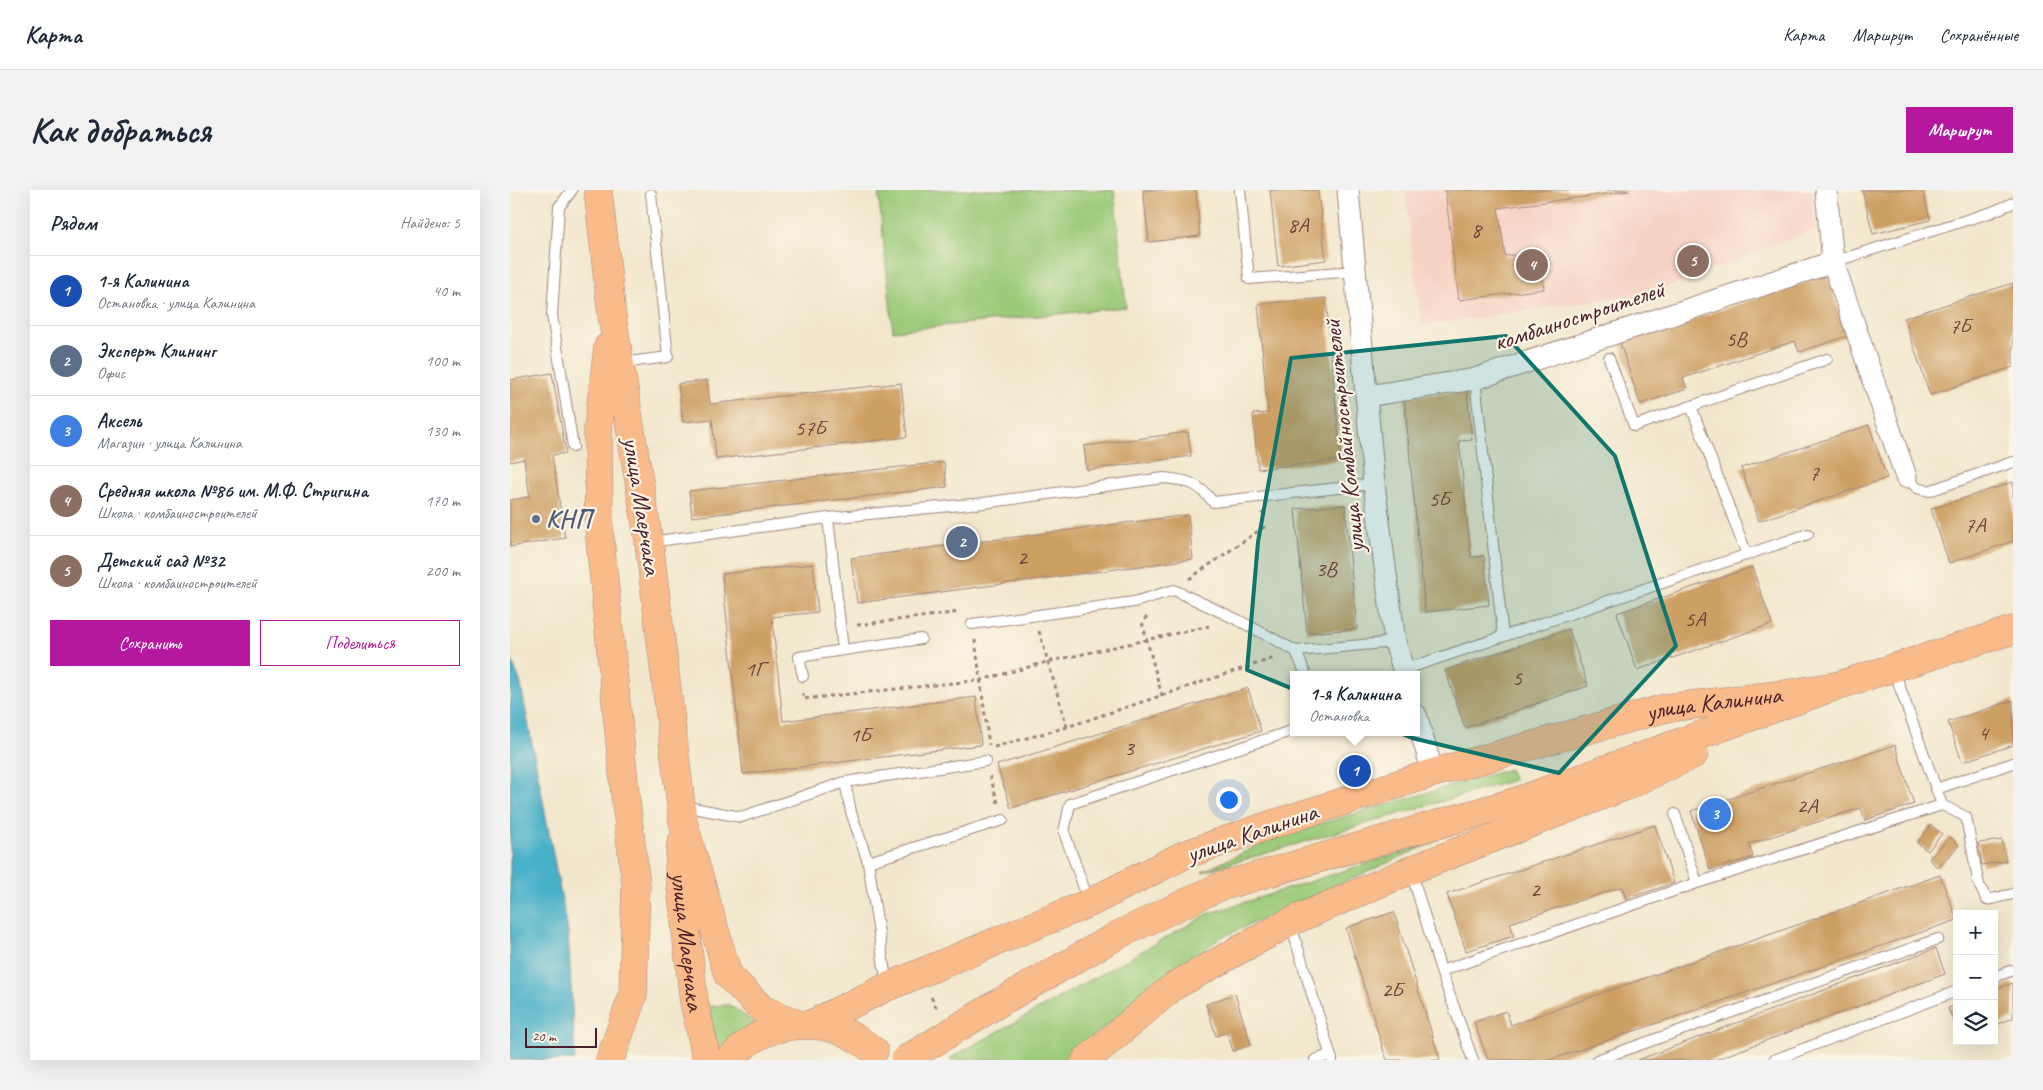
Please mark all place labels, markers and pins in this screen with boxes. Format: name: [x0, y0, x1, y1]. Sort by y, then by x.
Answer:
pin: 5: [1677, 242, 1709, 280]
pin: 4: [1516, 246, 1548, 284]
place label: КНП: [546, 503, 596, 535]
marker: КНП: [530, 513, 542, 525]
pin: 2: [946, 523, 978, 561]
pin: 1: [1339, 752, 1371, 790]
pin: 3: [1699, 795, 1731, 833]

